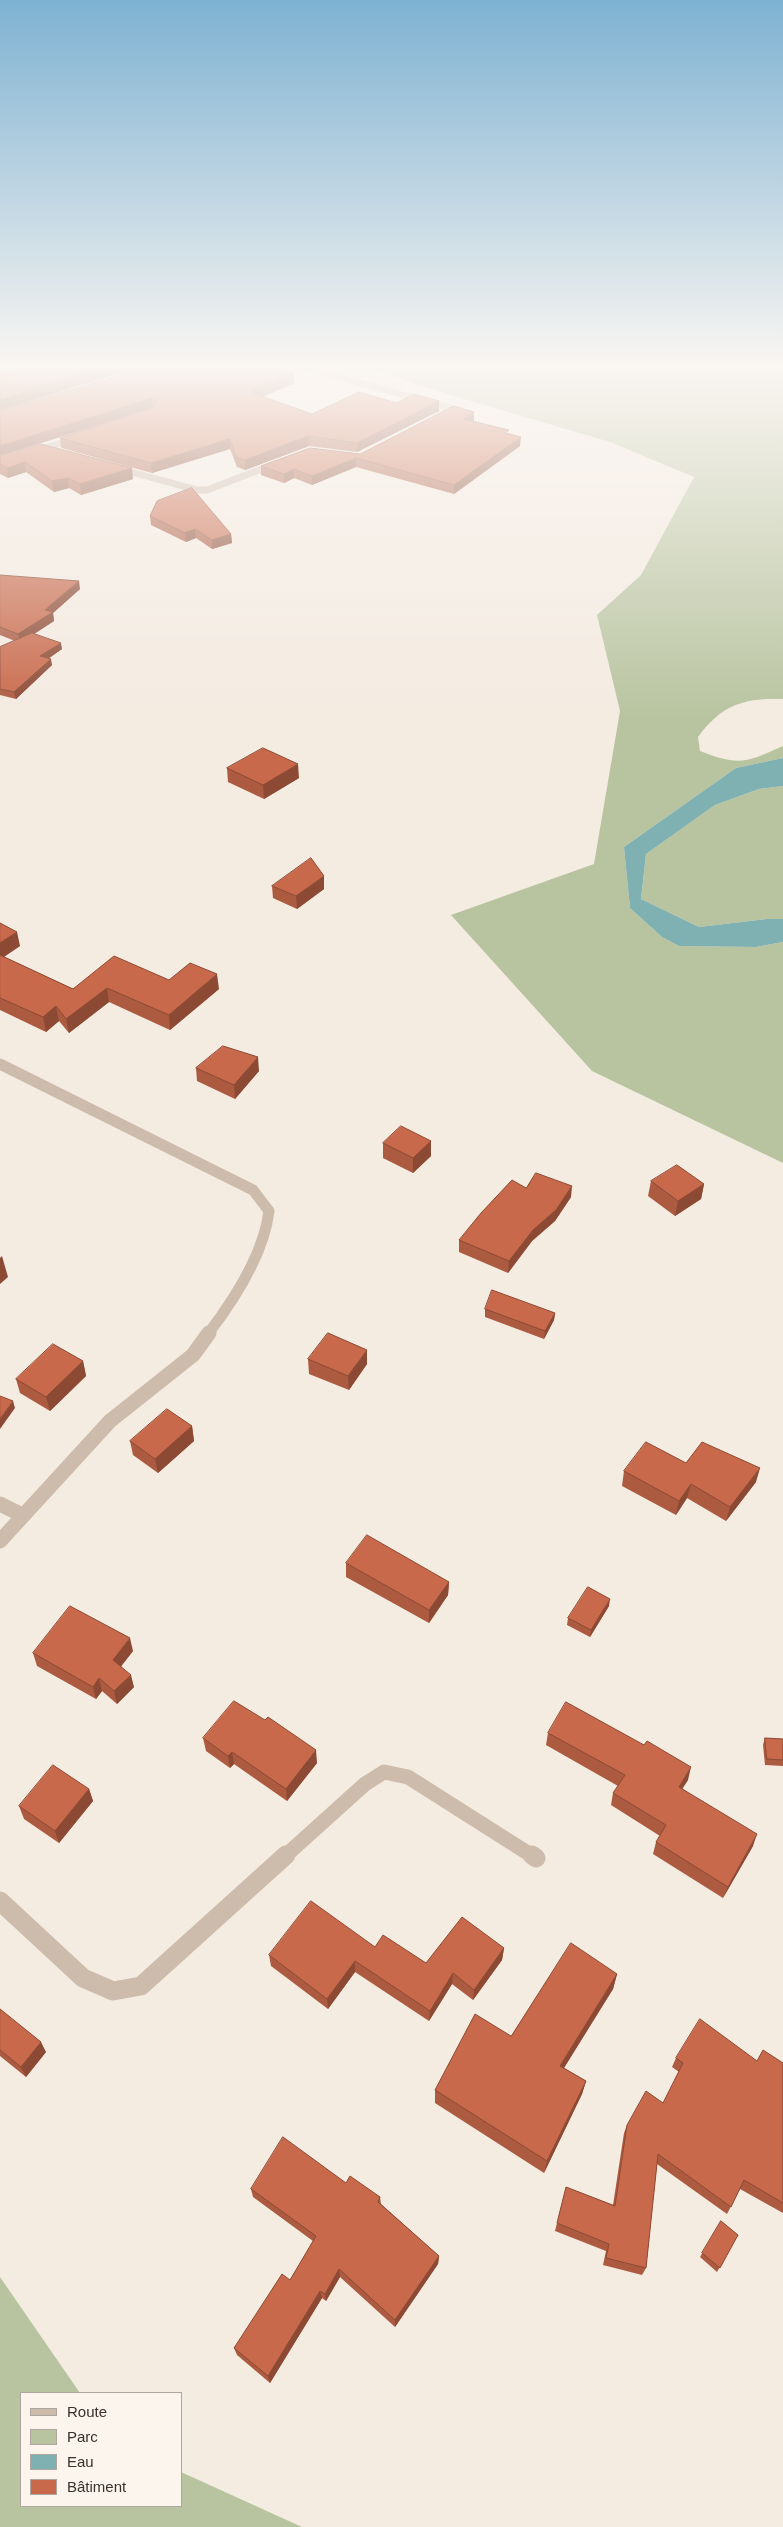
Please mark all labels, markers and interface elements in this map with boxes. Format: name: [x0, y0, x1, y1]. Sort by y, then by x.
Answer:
legend: [20, 2392, 182, 2507]
text: Route: [67, 2403, 107, 2420]
text: Parc: [67, 2428, 98, 2445]
text: Eau: [67, 2453, 94, 2470]
text: Bâtiment: [67, 2478, 126, 2495]

